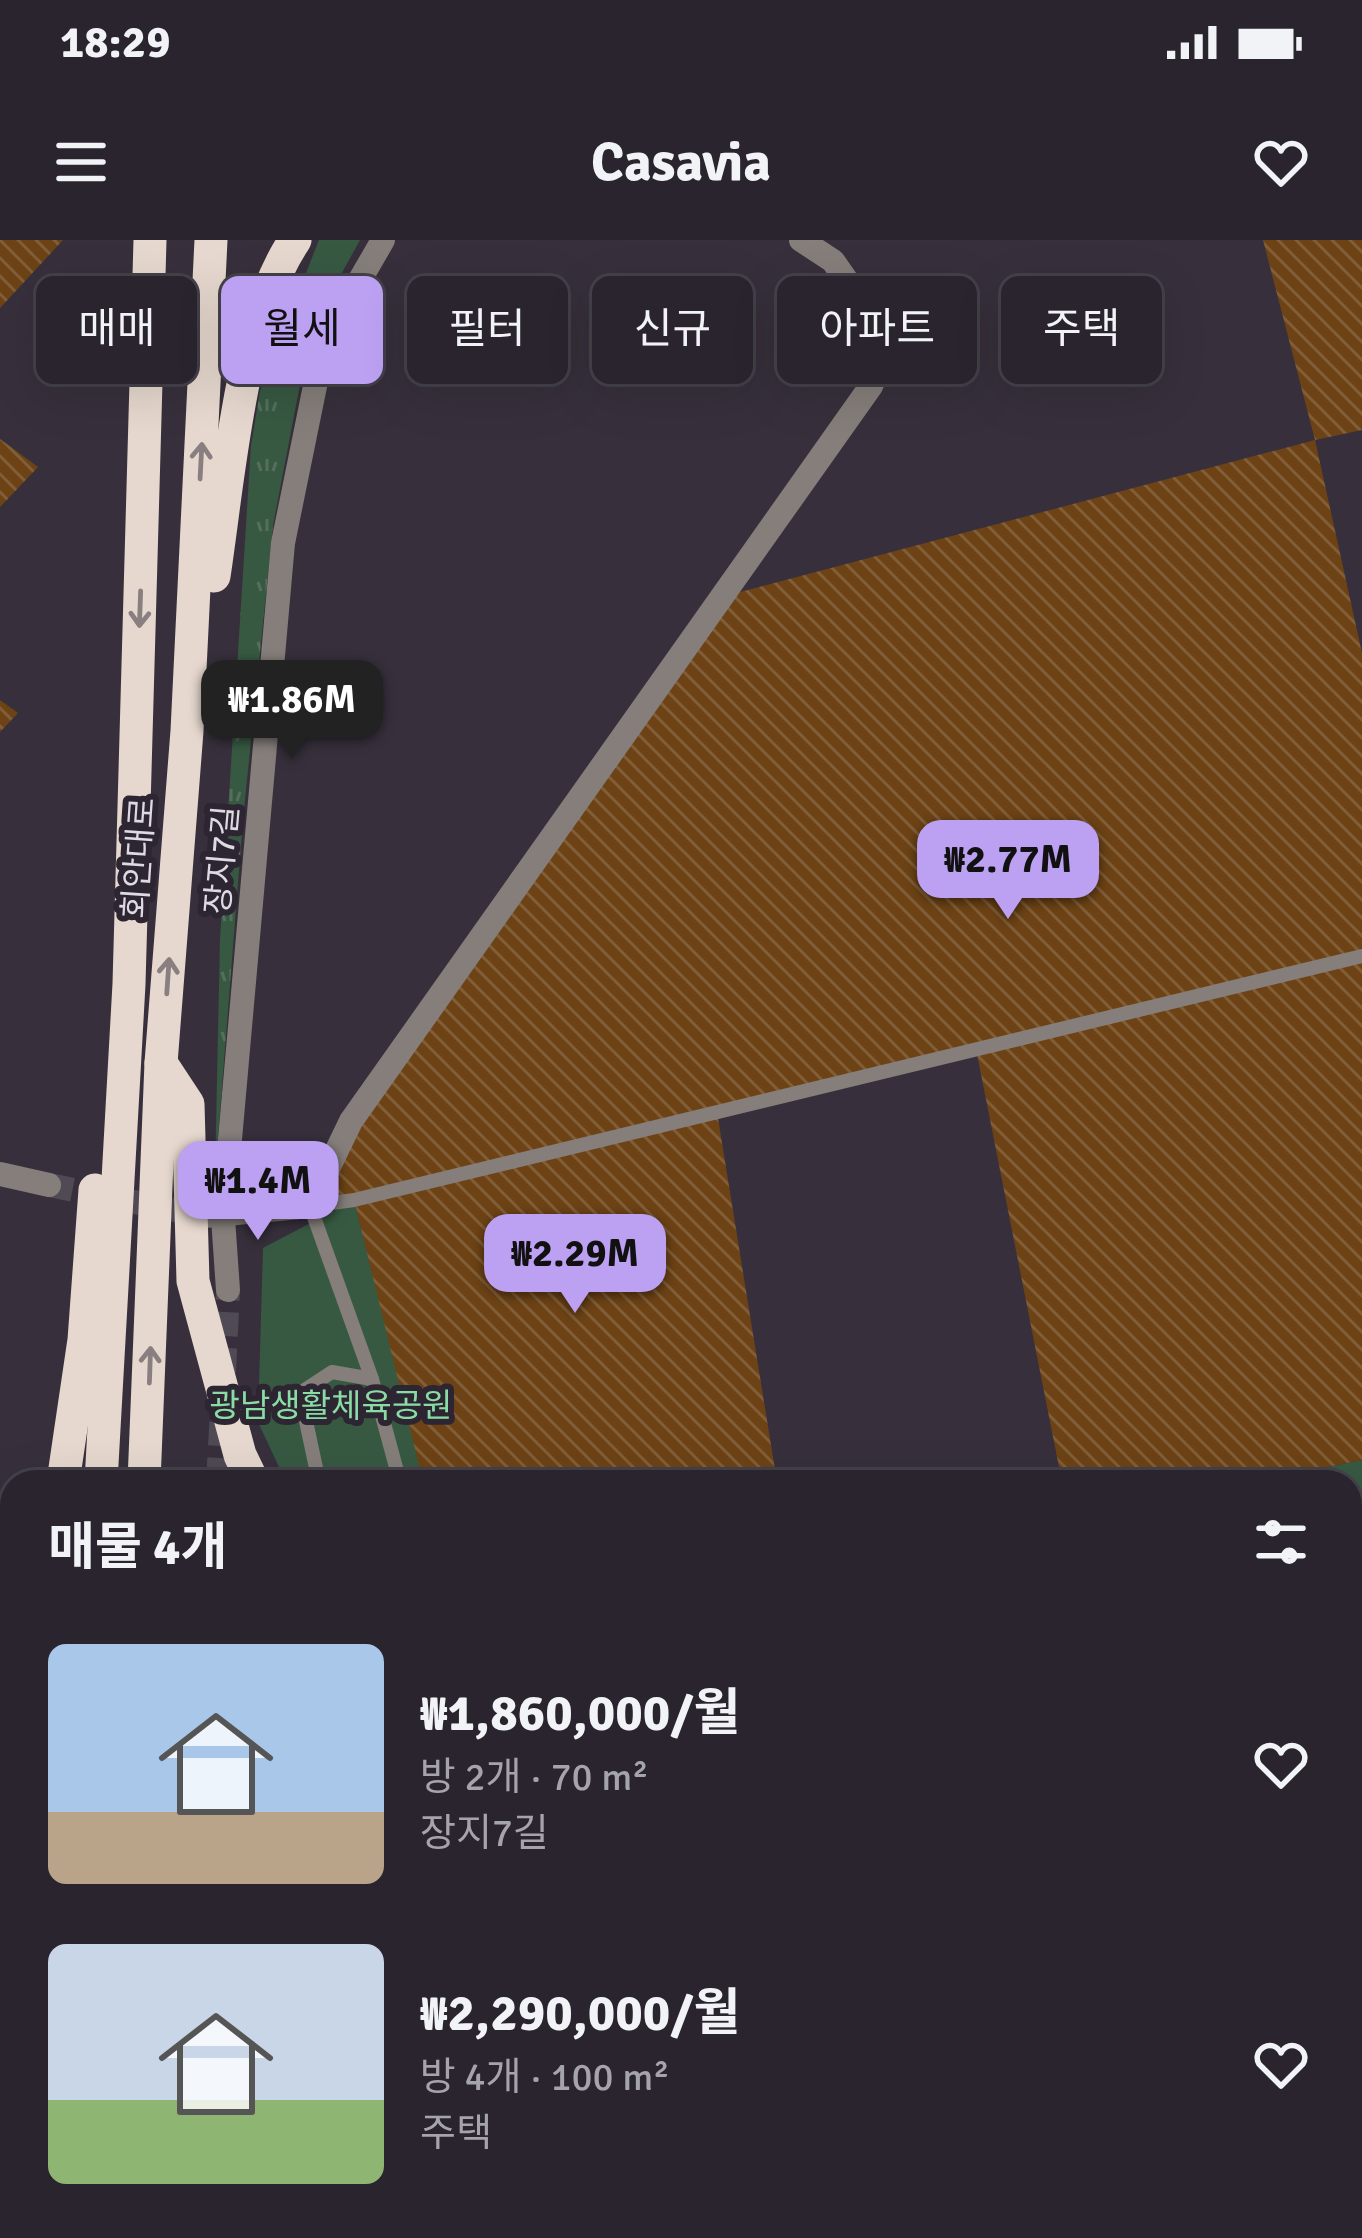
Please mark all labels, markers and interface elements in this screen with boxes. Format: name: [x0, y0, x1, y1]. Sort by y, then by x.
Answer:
text: 18:29: [60, 15, 170, 70]
icon: menu: [48, 129, 114, 195]
text: Casavia: [591, 129, 771, 196]
icon: heart: [1248, 129, 1314, 195]
chip: 매매: [36, 276, 197, 384]
chip: 월세: [221, 276, 383, 384]
chip: 필터: [407, 276, 568, 384]
chip: 신규: [592, 276, 753, 384]
chip: 아파트: [777, 276, 977, 384]
chip: 주택: [1001, 276, 1162, 384]
one-way arrow: [190, 442, 213, 481]
one-way arrow: [128, 589, 151, 628]
pin: ₩1.86M: [194, 660, 390, 762]
text: ₩1.86M: [228, 675, 356, 723]
street label: 회안대로: [115, 796, 164, 920]
street label: 장지7길: [197, 804, 248, 916]
pin: ₩2.77M: [910, 820, 1106, 922]
text: ₩2.77M: [944, 835, 1072, 883]
one-way arrow: [157, 957, 180, 996]
pin: ₩1.4M: [174, 1141, 342, 1243]
text: ₩1.4M: [205, 1156, 311, 1204]
pin: ₩2.29M: [477, 1214, 673, 1316]
text: ₩2.29M: [511, 1229, 639, 1277]
one-way arrow: [138, 1346, 161, 1385]
park label: 광남생활체육공원: [210, 1386, 452, 1427]
icon: filters: [1248, 1509, 1314, 1575]
text: 매물 4개: [48, 1516, 228, 1579]
text: ₩1,860,000/월: [420, 1682, 740, 1745]
icon: home: [144, 1692, 288, 1836]
icon: heart: [1248, 1731, 1314, 1797]
text: 방 2개 · 70 m²: [420, 1753, 649, 1801]
text: 장지7길: [420, 1809, 549, 1857]
text: ₩2,290,000/월: [420, 1982, 740, 2045]
icon: home: [144, 1992, 288, 2136]
icon: heart: [1248, 2031, 1314, 2097]
text: 방 4개 · 100 m²: [420, 2053, 670, 2101]
text: 주택: [420, 2109, 492, 2157]

